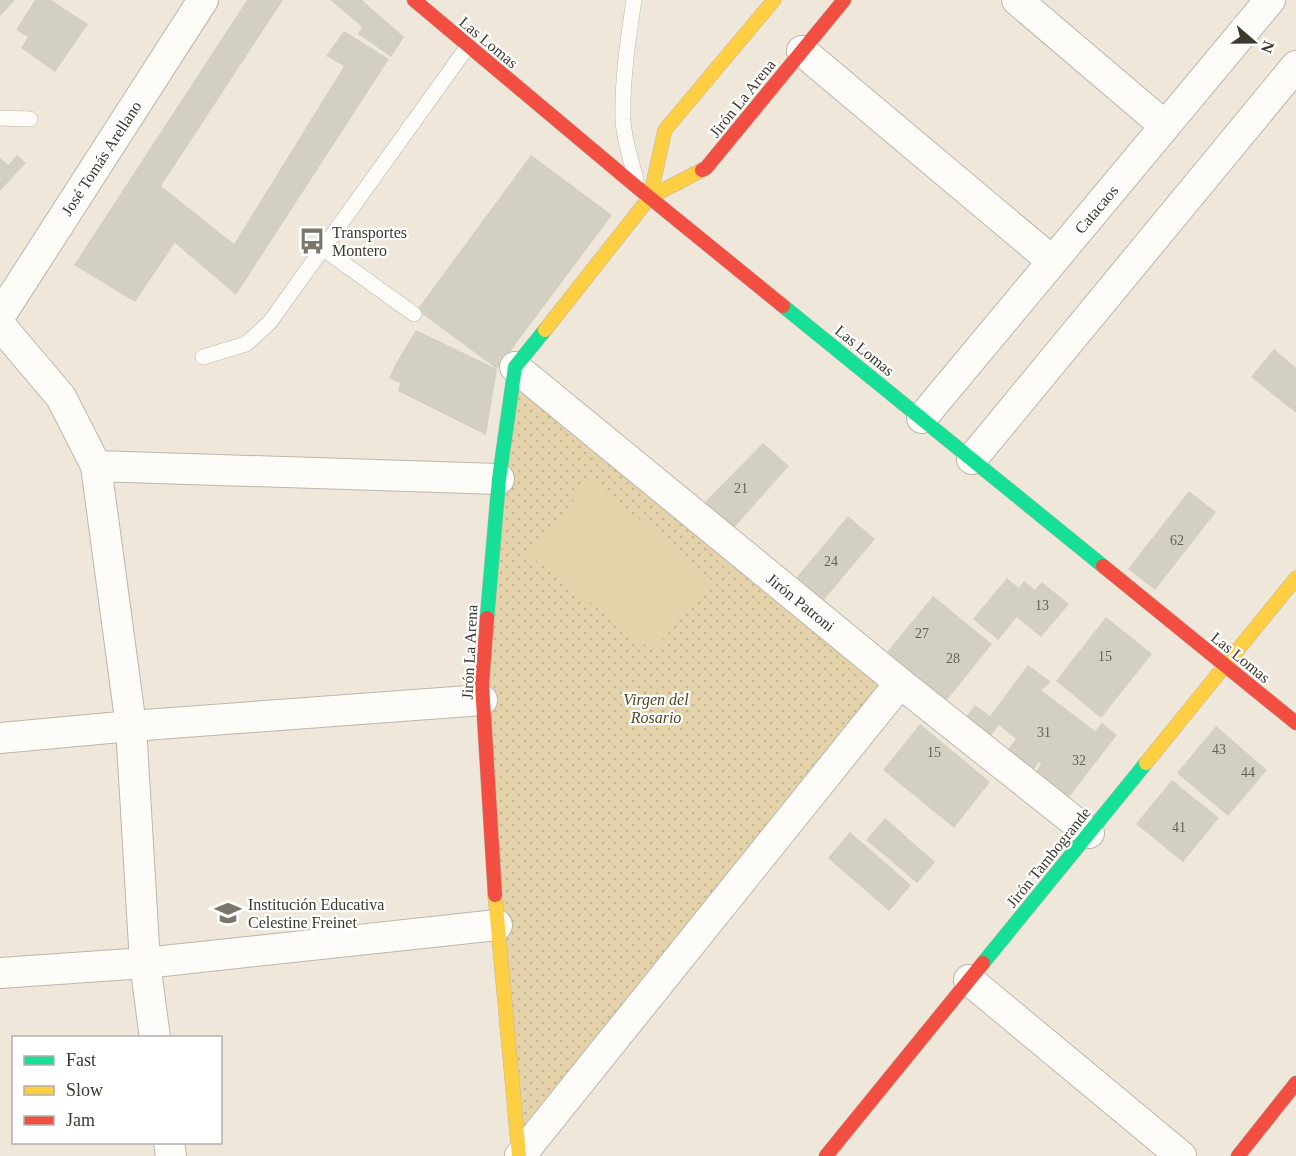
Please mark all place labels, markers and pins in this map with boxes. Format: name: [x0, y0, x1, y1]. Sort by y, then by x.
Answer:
place label: Transportes Montero: [332, 224, 407, 259]
bus stop icon: Transportes Montero: [297, 226, 327, 256]
place label: Institución Educativa Celestine Freinet: [248, 896, 384, 931]
school or university icon: Institución Educativa Celestine Freinet: [213, 898, 243, 928]

